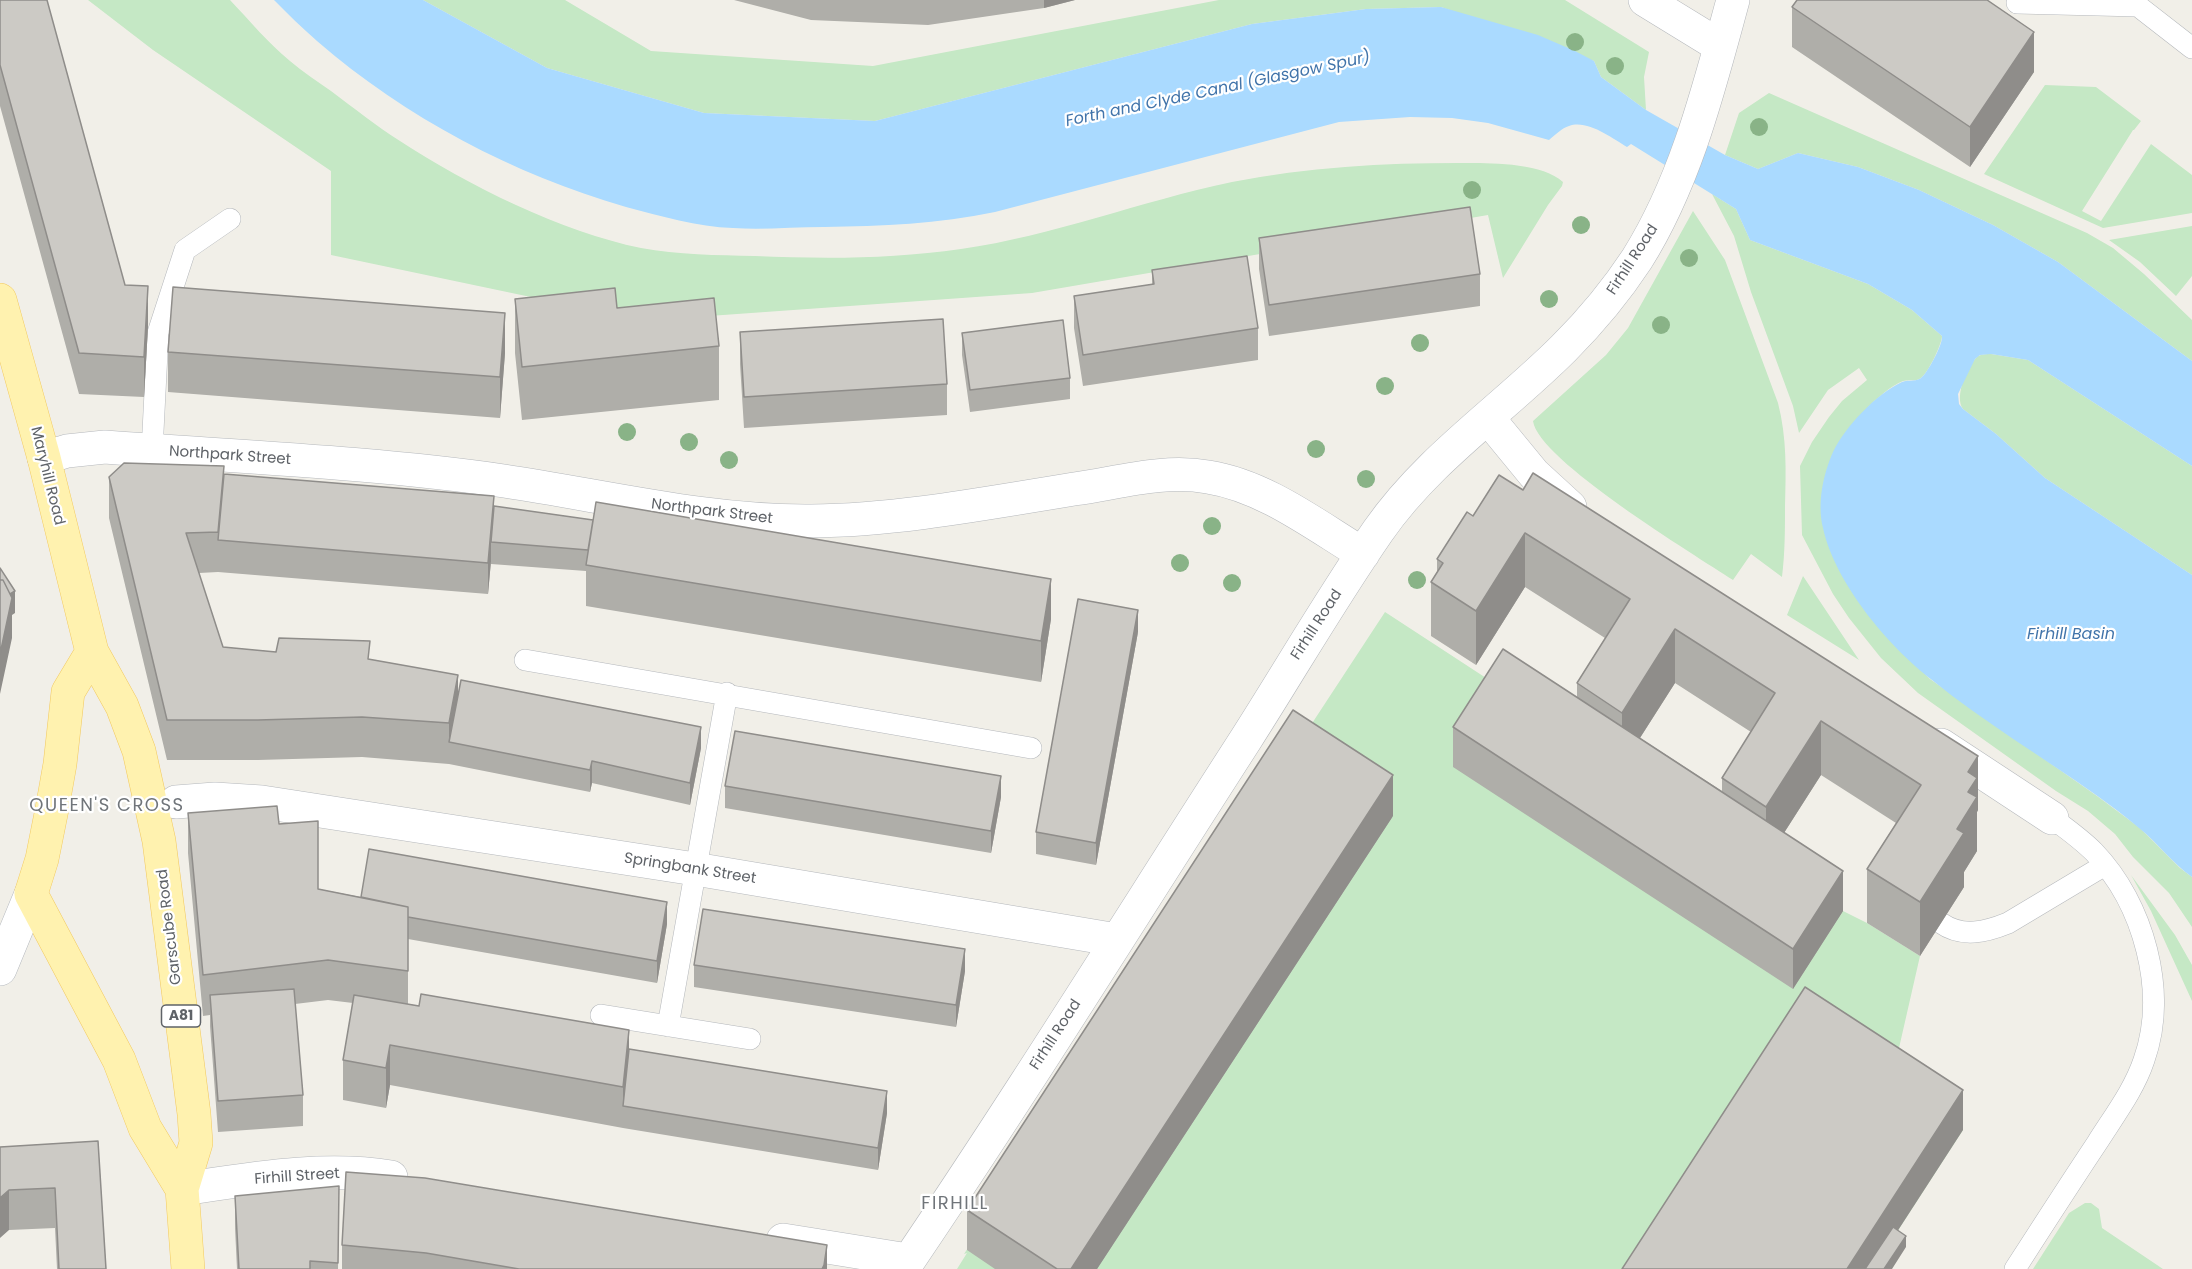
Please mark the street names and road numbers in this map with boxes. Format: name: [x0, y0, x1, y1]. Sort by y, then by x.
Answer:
street label: Firhill Road: [1604, 221, 1662, 299]
street label: Maryhill Road: [26, 425, 68, 527]
street label: Northpark Street: [168, 443, 292, 469]
street label: Northpark Street: [650, 496, 774, 528]
street label: Firhill Road: [1288, 586, 1346, 664]
street label: Springbank Street: [623, 850, 757, 888]
street label: Garscube Road: [154, 868, 186, 986]
street label: Firhill Road: [1027, 996, 1085, 1074]
road number: A81: [162, 1005, 201, 1027]
street label: Firhill Street: [254, 1165, 340, 1189]

